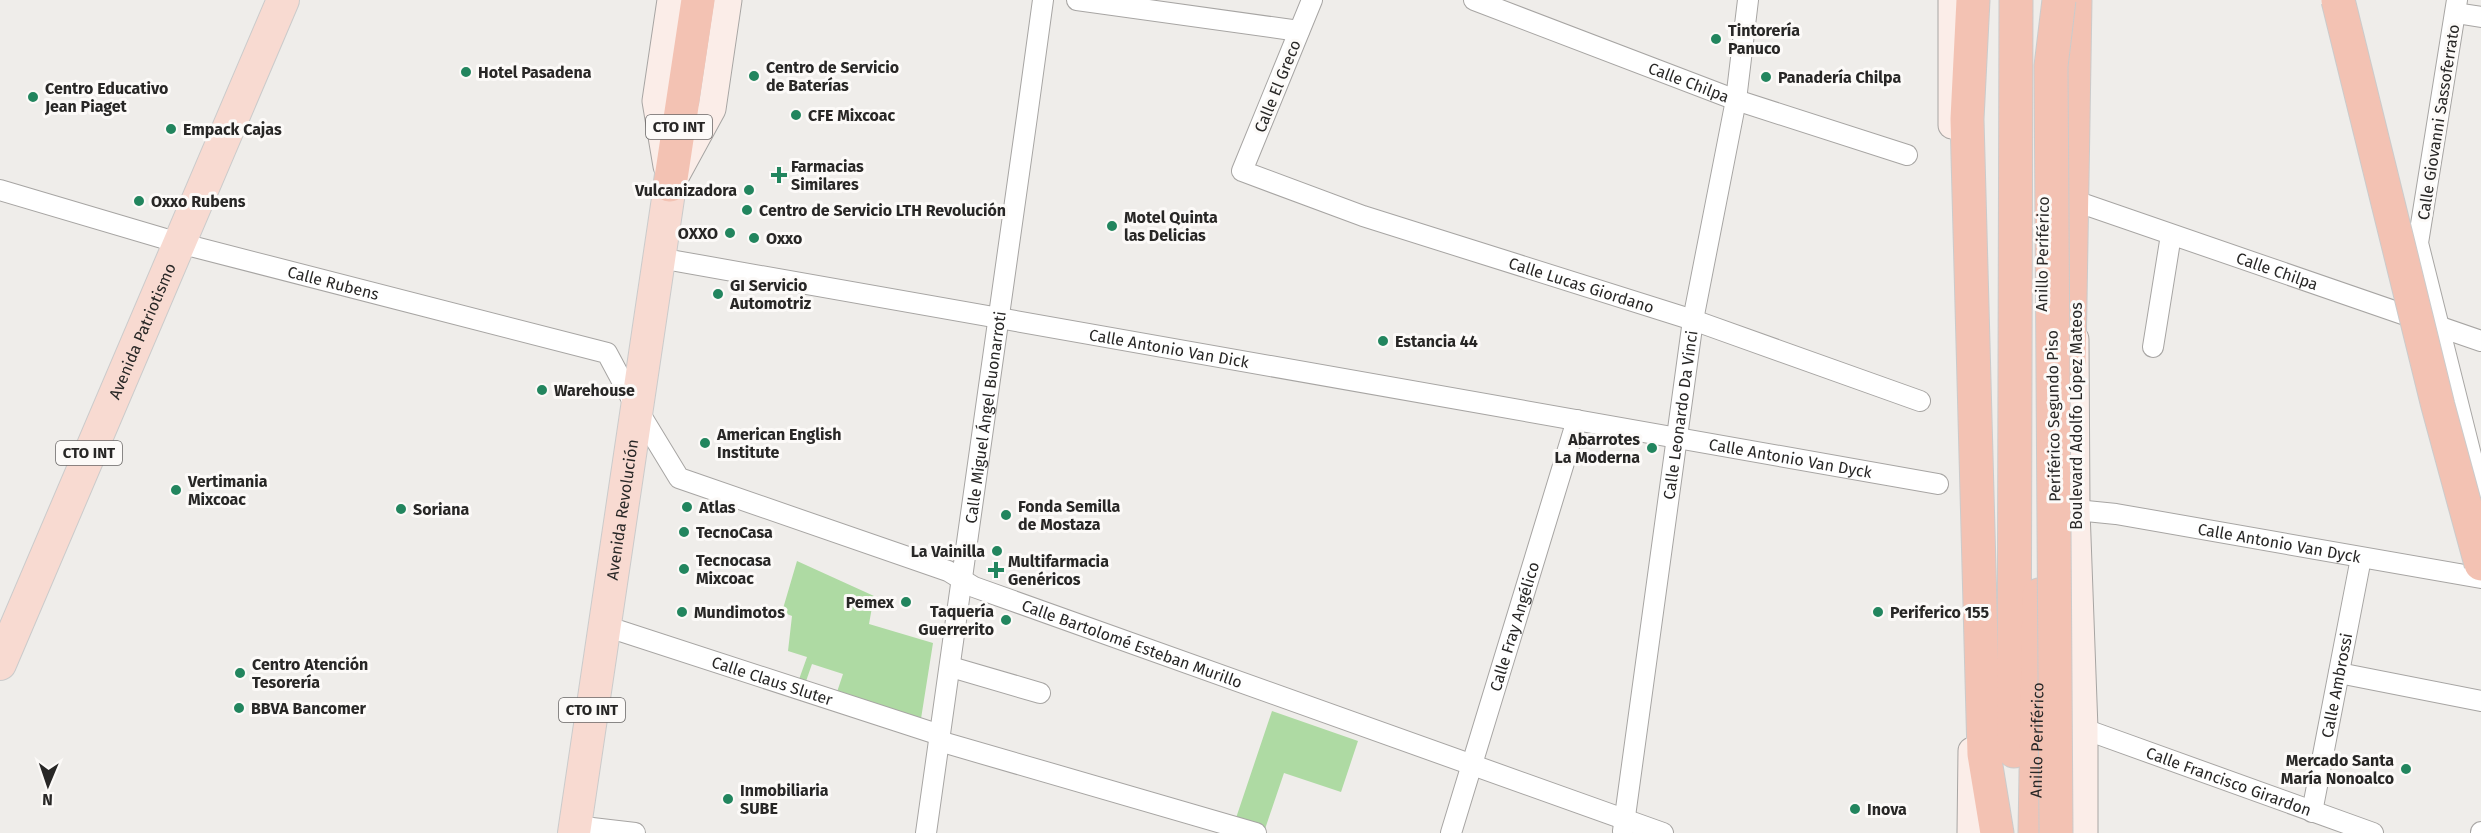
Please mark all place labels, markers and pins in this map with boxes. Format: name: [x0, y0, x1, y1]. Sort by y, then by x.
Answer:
place label: Tintorería Panuco: [1728, 21, 1800, 58]
marker: Tintorería Panuco: [1709, 32, 1723, 46]
place label: Centro de Servicio de Baterías: [766, 58, 899, 95]
place label: Hotel Pasadena: [478, 63, 592, 82]
marker: Hotel Pasadena: [459, 65, 473, 79]
place label: Panadería Chilpa: [1778, 68, 1901, 87]
marker: Centro de Servicio de Baterías: [747, 69, 761, 83]
marker: Panadería Chilpa: [1759, 70, 1773, 84]
place label: Centro Educativo Jean Piaget: [44, 79, 168, 116]
marker: Centro Educativo Jean Piaget: [26, 90, 40, 104]
place label: CFE Mixcoac: [808, 106, 896, 125]
marker: CFE Mixcoac: [789, 108, 803, 122]
place label: Empack Cajas: [183, 120, 282, 139]
marker: Empack Cajas: [164, 122, 178, 136]
place label: Farmacias Similares: [791, 157, 864, 194]
marker: Farmacias Similares: [772, 168, 786, 182]
place label: Vulcanizadora: [634, 181, 737, 200]
marker: Vulcanizadora: [742, 183, 756, 197]
place label: Oxxo Rubens: [151, 192, 246, 211]
marker: Oxxo Rubens: [132, 194, 146, 208]
place label: Centro de Servicio LTH Revolución: [759, 201, 1006, 220]
marker: Centro de Servicio LTH Revolución: [740, 203, 754, 217]
place label: Motel Quinta las Delicias: [1124, 208, 1218, 245]
marker: Motel Quinta las Delicias: [1105, 219, 1119, 233]
place label: OXXO: [678, 224, 718, 243]
marker: OXXO: [723, 226, 737, 240]
place label: Oxxo: [766, 229, 802, 248]
marker: Oxxo: [747, 231, 761, 245]
place label: GI Servicio Automotriz: [729, 276, 812, 313]
marker: GI Servicio Automotriz: [711, 287, 725, 301]
place label: Estancia 44: [1395, 332, 1478, 351]
marker: Estancia 44: [1376, 334, 1390, 348]
place label: Warehouse: [554, 381, 635, 400]
marker: Warehouse: [535, 383, 549, 397]
place label: American English Institute: [716, 425, 842, 462]
place label: Abarrotes La Moderna: [1555, 430, 1640, 467]
marker: American English Institute: [698, 436, 712, 450]
marker: Abarrotes La Moderna: [1645, 441, 1659, 455]
place label: Vertimania Mixcoac: [187, 472, 268, 509]
marker: Vertimania Mixcoac: [169, 483, 183, 497]
place label: Fonda Semilla de Mostaza: [1018, 497, 1120, 534]
place label: Atlas: [698, 498, 736, 517]
place label: Soriana: [413, 500, 469, 519]
marker: Atlas: [680, 500, 694, 514]
marker: Soriana: [394, 502, 408, 516]
marker: Fonda Semilla de Mostaza: [999, 508, 1013, 522]
place label: TecnoCasa: [696, 523, 773, 542]
marker: TecnoCasa: [677, 525, 691, 539]
place label: La Vainilla: [911, 542, 985, 561]
marker: La Vainilla: [990, 544, 1004, 558]
place label: Tecnocasa Mixcoac: [696, 551, 772, 588]
place label: Multifarmacia Genéricos: [1008, 552, 1109, 589]
marker: Tecnocasa Mixcoac: [677, 562, 691, 576]
marker: Multifarmacia Genéricos: [989, 563, 1003, 577]
place label: Pemex: [846, 593, 895, 612]
marker: Pemex: [899, 595, 913, 609]
place label: Taquería Guerrerito: [918, 602, 994, 639]
place label: Mundimotos: [694, 603, 785, 622]
place label: Periferico 155: [1890, 603, 1990, 622]
marker: Mundimotos: [675, 605, 689, 619]
marker: Periferico 155: [1871, 605, 1885, 619]
marker: Taquería Guerrerito: [999, 613, 1013, 627]
place label: Centro Atención Tesorería: [252, 655, 368, 692]
marker: Centro Atención Tesorería: [233, 666, 247, 680]
place label: BBVA Bancomer: [251, 699, 366, 718]
marker: BBVA Bancomer: [232, 701, 246, 715]
place label: Mercado Santa María Nonoalco: [2281, 751, 2394, 788]
marker: Mercado Santa María Nonoalco: [2399, 762, 2413, 776]
place label: Inmobiliaria SUBE: [740, 781, 829, 818]
marker: Inmobiliaria SUBE: [721, 792, 735, 806]
place label: Inova: [1867, 800, 1907, 819]
marker: Inova: [1848, 802, 1862, 816]

